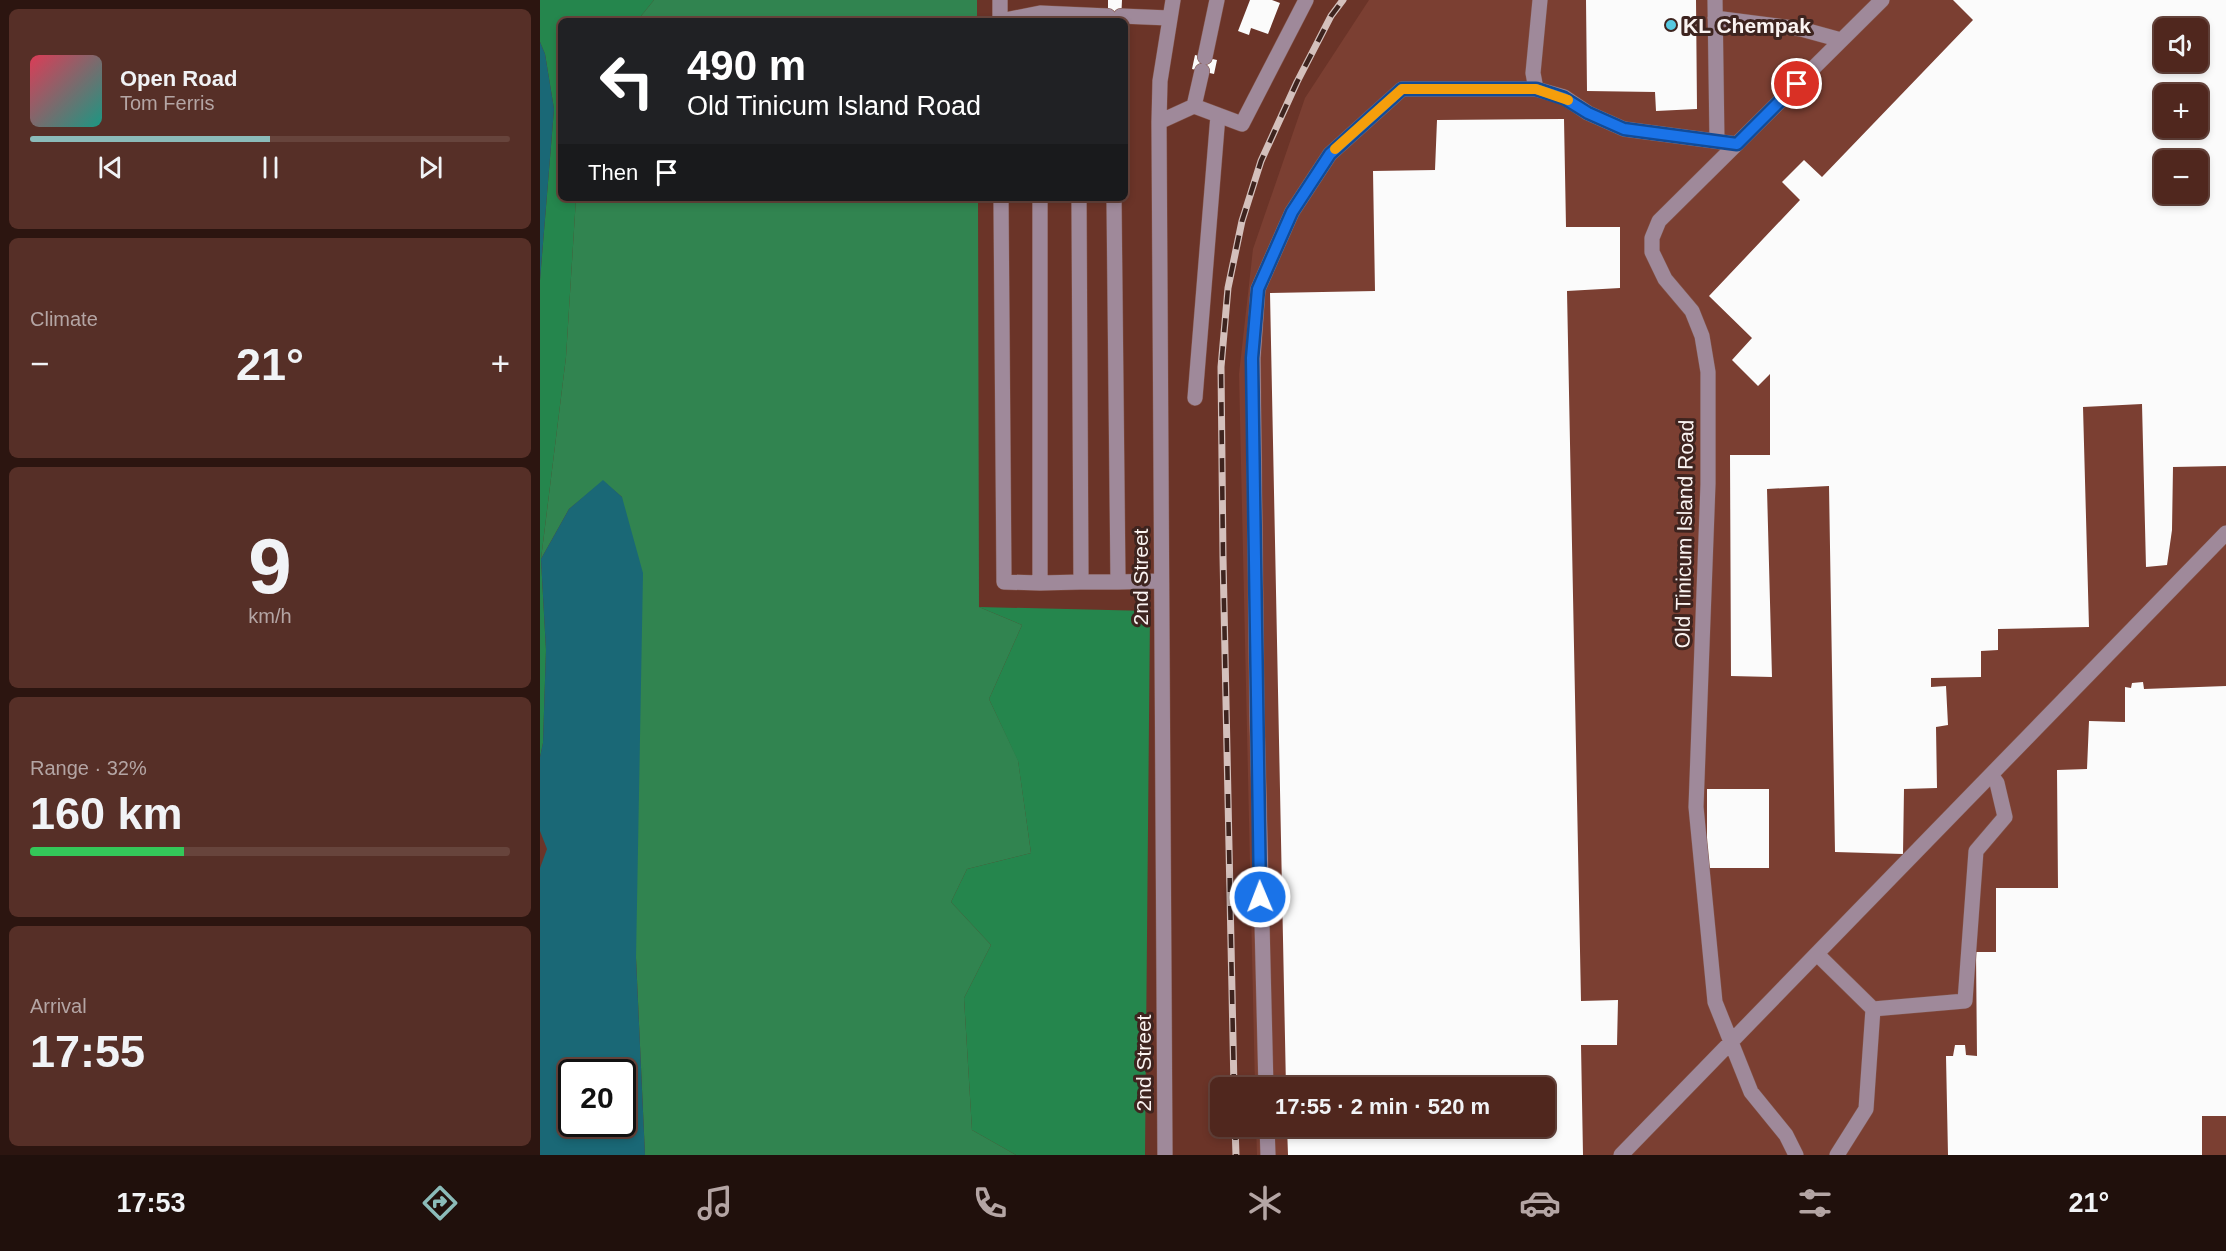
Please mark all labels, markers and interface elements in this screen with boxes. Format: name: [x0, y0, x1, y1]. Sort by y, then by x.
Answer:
place label: KL Chempak: [1683, 14, 1811, 37]
marker: KL Chempak: [1664, 18, 1678, 32]
map controls: [2154, 18, 2208, 204]
button: sound: [2154, 18, 2208, 72]
icon: left: [588, 42, 666, 120]
text: 490 m: [687, 42, 806, 89]
pin: [1771, 58, 1822, 109]
text: Open Road: [120, 66, 237, 91]
icon: arrive: [1780, 67, 1813, 100]
button: +: [2154, 84, 2208, 138]
text: Old Tinicum Island Road: [687, 91, 981, 121]
text: Tom Ferris: [120, 92, 214, 114]
button: −: [2154, 150, 2208, 204]
icon: previous: [94, 151, 127, 184]
icon: pause: [254, 151, 287, 184]
icon: next: [414, 151, 447, 184]
icon: arrive: [650, 156, 683, 189]
text: Then: [588, 160, 638, 185]
text: Climate: [30, 308, 98, 330]
text: 21°: [236, 339, 304, 390]
text: −: [30, 345, 49, 382]
text: +: [491, 345, 510, 382]
street label: Old Tinicum Island Road: [1671, 419, 1697, 649]
text: 9: [248, 522, 292, 610]
street label: 2nd Street: [1129, 528, 1152, 625]
text: km/h: [248, 605, 292, 627]
text: Range · 32%: [30, 757, 147, 779]
text: 160 km: [30, 788, 183, 839]
position arrow: [1228, 865, 1292, 929]
text: Arrival: [30, 995, 87, 1017]
street label: 2nd Street: [1132, 1014, 1155, 1111]
text: 17:55: [30, 1026, 145, 1077]
speed limit sign: 20: [558, 1059, 636, 1137]
text: 17:55 · 2 min · 520 m: [1275, 1094, 1490, 1119]
icon: directions: [419, 1182, 461, 1224]
icon: music: [694, 1182, 736, 1224]
icon: phone: [969, 1182, 1011, 1224]
icon: climate: [1244, 1182, 1286, 1224]
icon: car: [1519, 1182, 1561, 1224]
icon: filters: [1794, 1182, 1836, 1224]
text: 17:53: [117, 1188, 186, 1218]
text: 21°: [2069, 1188, 2109, 1218]

